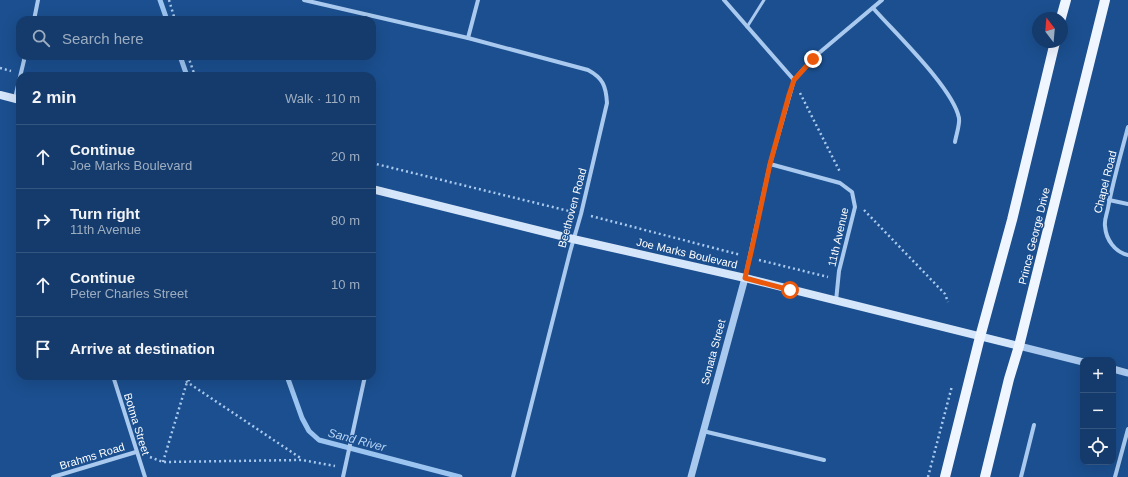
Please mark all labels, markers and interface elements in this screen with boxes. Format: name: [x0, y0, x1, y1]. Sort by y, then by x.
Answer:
north arrow: [1032, 12, 1068, 48]
search box: [16, 16, 376, 60]
icon: search: [30, 27, 52, 49]
text: Search here: [62, 30, 144, 47]
route end: [804, 50, 822, 68]
text: 2 min: [32, 88, 76, 107]
text: Walk · 110 m: [285, 91, 360, 106]
text: Continue: [70, 141, 135, 158]
icon: ahead: [32, 146, 54, 168]
text: 20 m: [331, 149, 360, 164]
street label: Chapel Road: [1091, 149, 1119, 215]
text: Joe Marks Boulevard: [70, 158, 192, 173]
street label: Beethoven Road: [556, 167, 588, 249]
street label: Prince George Drive: [1016, 186, 1052, 286]
text: Turn right: [70, 205, 140, 222]
street label: 11th Avenue: [825, 206, 851, 268]
icon: right: [32, 210, 54, 232]
text: 80 m: [331, 213, 360, 228]
text: 11th Avenue: [70, 222, 141, 237]
street label: Joe Marks Boulevard: [635, 236, 739, 270]
text: Continue: [70, 269, 135, 286]
icon: ahead: [32, 274, 54, 296]
text: 10 m: [331, 277, 360, 292]
route start: [781, 281, 799, 299]
text: Peter Charles Street: [70, 286, 188, 301]
street label: Sonata Street: [698, 318, 728, 386]
icon: arrive: [32, 338, 54, 360]
text: Arrive at destination: [70, 340, 215, 357]
map controls: [1080, 357, 1116, 465]
button: +: [1080, 357, 1116, 393]
street label: Botma Street: [122, 392, 152, 456]
button: −: [1080, 393, 1116, 429]
water label: Sand River: [327, 426, 388, 455]
button: locate: [1080, 429, 1116, 465]
street label: Brahms Road: [58, 440, 126, 472]

